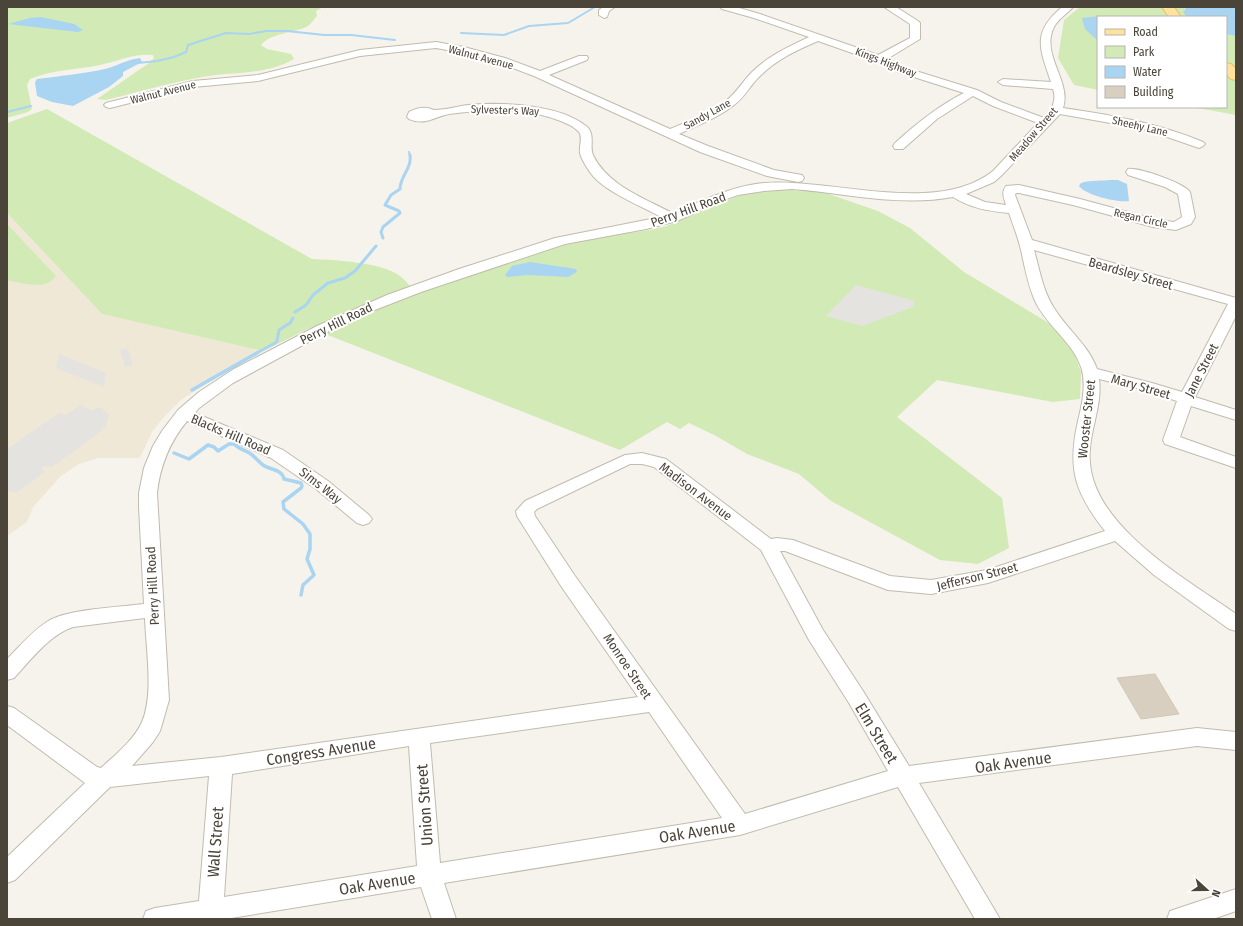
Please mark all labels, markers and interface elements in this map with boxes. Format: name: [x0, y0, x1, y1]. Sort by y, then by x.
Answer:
legend: [1097, 16, 1227, 108]
text: Road: [1133, 25, 1158, 39]
street label: Walnut Avenue: [447, 43, 515, 72]
street label: Kings Highway: [853, 45, 918, 80]
text: Park: [1133, 45, 1155, 59]
text: Water: [1133, 65, 1162, 79]
street label: Walnut Avenue: [129, 78, 197, 107]
text: Building: [1133, 85, 1174, 99]
street label: Sandy Lane: [682, 96, 733, 133]
street label: Sylvester's Way: [471, 103, 539, 118]
street label: Meadow Street: [1006, 104, 1061, 164]
street label: Sheehy Lane: [1111, 114, 1169, 139]
street label: Perry Hill Road: [649, 189, 728, 230]
street label: Regan Circle: [1113, 206, 1169, 231]
street label: Beardsley Street: [1087, 254, 1175, 293]
street label: Perry Hill Road: [298, 299, 375, 347]
street label: Jane Street: [1182, 340, 1222, 400]
street label: Mary Street: [1109, 371, 1173, 402]
street label: Wooster Street: [1075, 378, 1098, 459]
street label: Blacks Hill Road: [189, 411, 273, 458]
street label: Madison Avenue: [656, 459, 735, 524]
street label: Sims Way: [297, 464, 345, 507]
street label: Perry Hill Road: [143, 546, 162, 626]
street label: Jefferson Street: [935, 559, 1020, 594]
street label: Monroe Street: [600, 631, 655, 702]
street label: Elm Street: [851, 700, 902, 768]
street label: Congress Avenue: [265, 733, 377, 770]
street label: Oak Avenue: [974, 748, 1053, 777]
street label: Union Street: [412, 763, 437, 846]
street label: Wall Street: [204, 805, 227, 878]
street label: Oak Avenue: [658, 816, 737, 847]
street label: Oak Avenue: [338, 868, 417, 899]
north arrow: [1187, 870, 1227, 910]
text: N: [1209, 888, 1223, 899]

